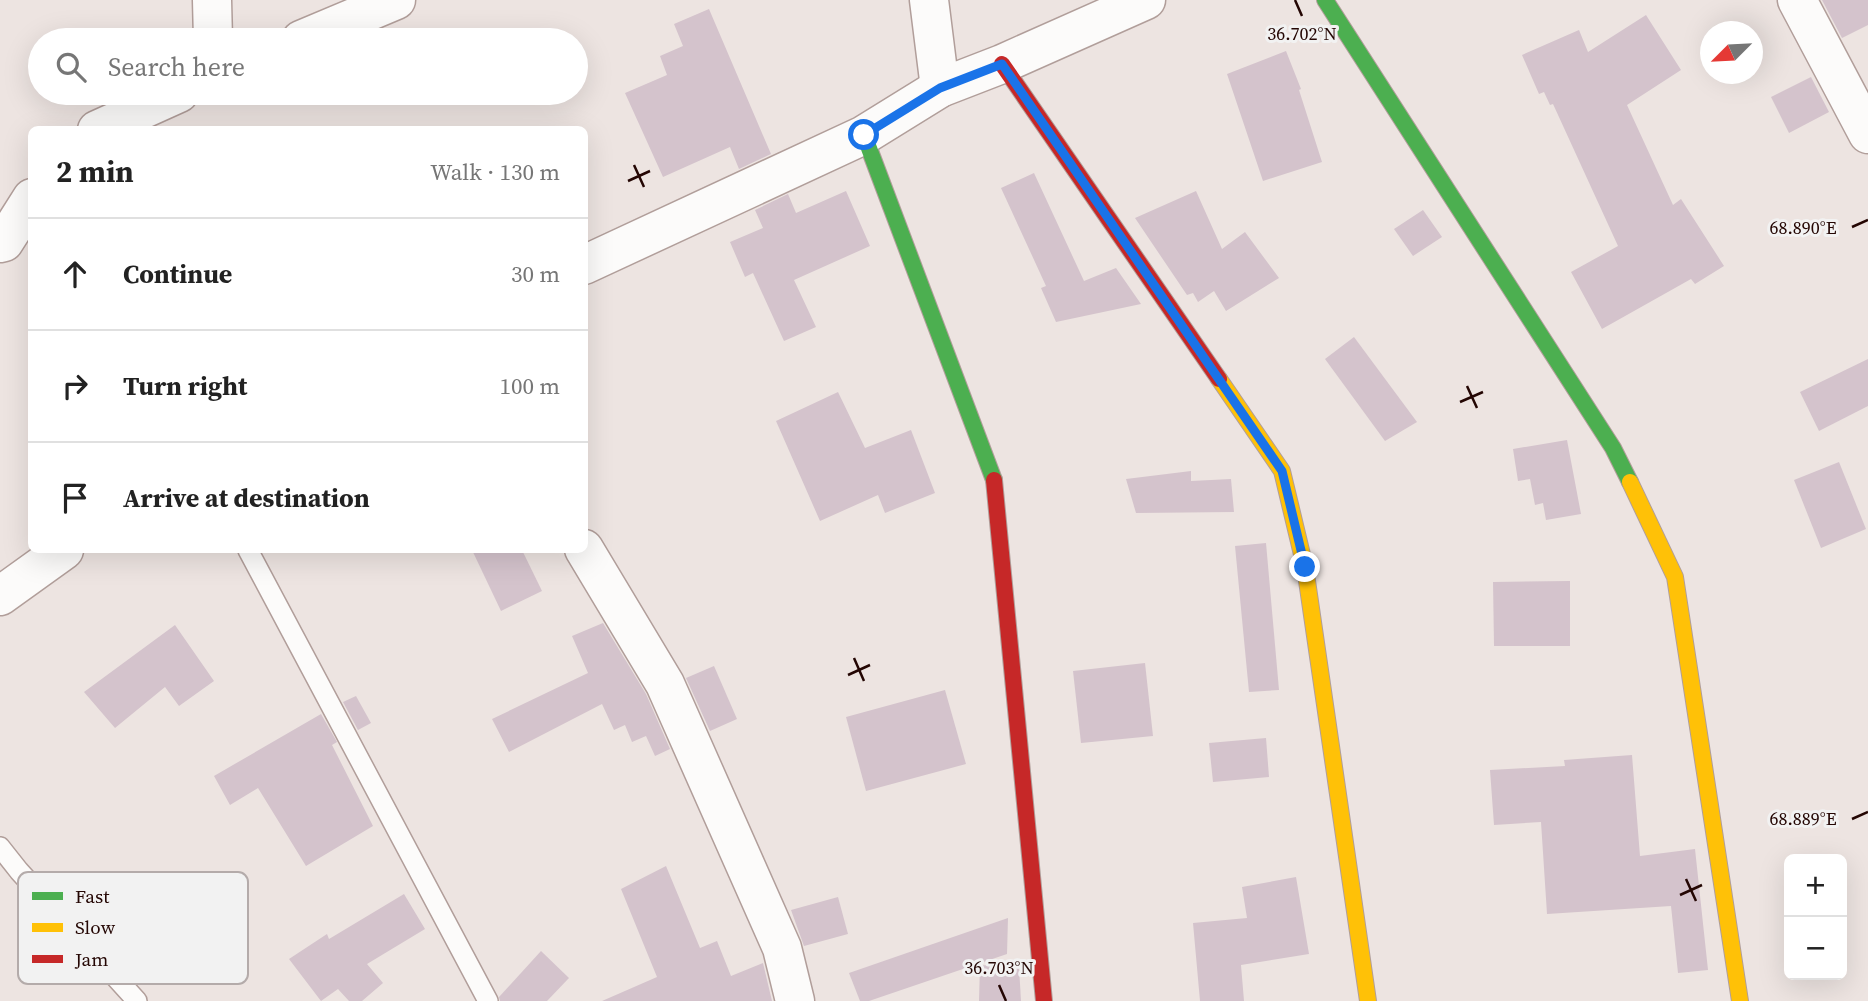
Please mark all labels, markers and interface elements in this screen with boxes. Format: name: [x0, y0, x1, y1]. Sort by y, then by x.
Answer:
text: 36.702°N: [1267, 21, 1337, 46]
north arrow: [1700, 21, 1763, 84]
search box: [28, 28, 588, 105]
icon: search: [52, 48, 90, 86]
text: Search here: [108, 49, 245, 85]
route start: [848, 119, 879, 150]
text: 2 min: [56, 151, 134, 192]
text: Walk · 130 m: [430, 156, 560, 188]
text: 68.890°E: [1769, 215, 1837, 240]
icon: ahead: [56, 255, 94, 293]
text: Continue: [123, 256, 232, 292]
text: 30 m: [511, 258, 560, 290]
icon: right: [56, 367, 94, 405]
text: Turn right: [123, 368, 247, 404]
text: 100 m: [499, 370, 560, 402]
icon: arrive: [56, 479, 94, 517]
text: Arrive at destination: [123, 480, 370, 516]
route end: [1289, 551, 1320, 582]
text: 68.889°E: [1769, 806, 1837, 831]
map controls: [1784, 854, 1847, 980]
button: +: [1784, 854, 1847, 917]
legend: [18, 872, 248, 984]
text: Fast: [75, 883, 110, 909]
text: Slow: [75, 914, 116, 940]
button: −: [1784, 917, 1847, 980]
text: Jam: [74, 946, 108, 972]
text: 36.703°N: [964, 955, 1034, 980]

